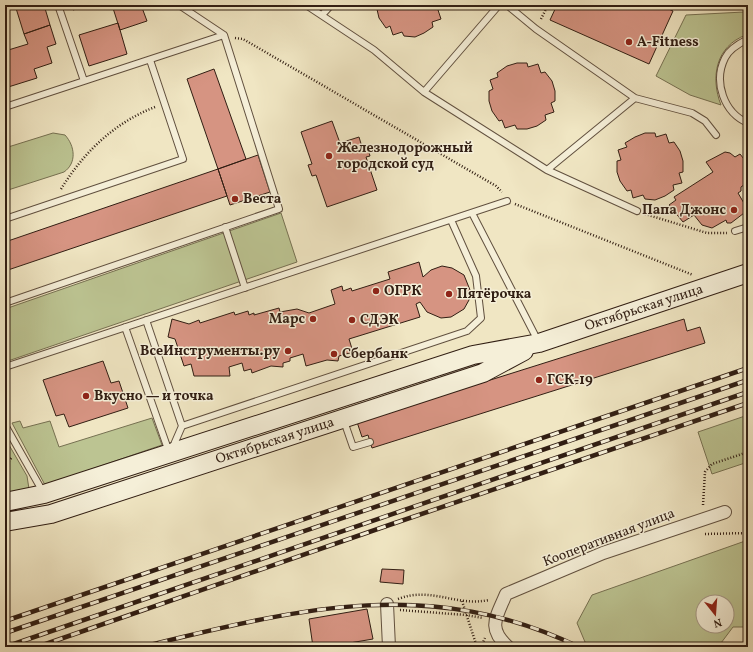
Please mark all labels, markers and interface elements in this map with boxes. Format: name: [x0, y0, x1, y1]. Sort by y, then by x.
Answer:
place label: A-Fitness: [637, 33, 699, 52]
marker: A-Fitness: [624, 37, 634, 47]
place label: Железнодорожный городской суд: [337, 139, 473, 174]
marker: Железнодорожный городской суд: [324, 151, 334, 161]
place label: Веста: [243, 190, 282, 209]
marker: Веста: [230, 194, 240, 204]
place label: Папа Джонс: [642, 201, 726, 220]
marker: Папа Джонс: [729, 205, 739, 215]
street label: Октябрьская улица: [582, 280, 706, 336]
place label: ОГРК: [384, 282, 421, 301]
place label: Пятёрочка: [457, 285, 532, 304]
marker: ОГРК: [371, 286, 381, 296]
marker: Пятёрочка: [444, 289, 454, 299]
place label: Марс: [269, 310, 305, 329]
place label: СДЭК: [360, 311, 399, 330]
marker: Марс: [308, 314, 318, 324]
marker: СДЭК: [347, 315, 357, 325]
place label: ВсеИнструменты.ру: [140, 342, 280, 361]
place label: Сбербанк: [342, 345, 409, 364]
marker: ВсеИнструменты.ру: [283, 346, 293, 356]
marker: Сбербанк: [329, 349, 339, 359]
place label: ГСК-19: [547, 371, 593, 390]
marker: ГСК-19: [534, 375, 544, 385]
place label: Вкусно — и точка: [94, 387, 214, 406]
marker: Вкусно — и точка: [81, 391, 91, 401]
street label: Октябрьская улица: [213, 413, 337, 469]
street label: Кооперативная улица: [540, 504, 678, 572]
north arrow: [695, 594, 735, 634]
text: N: [711, 614, 724, 630]

